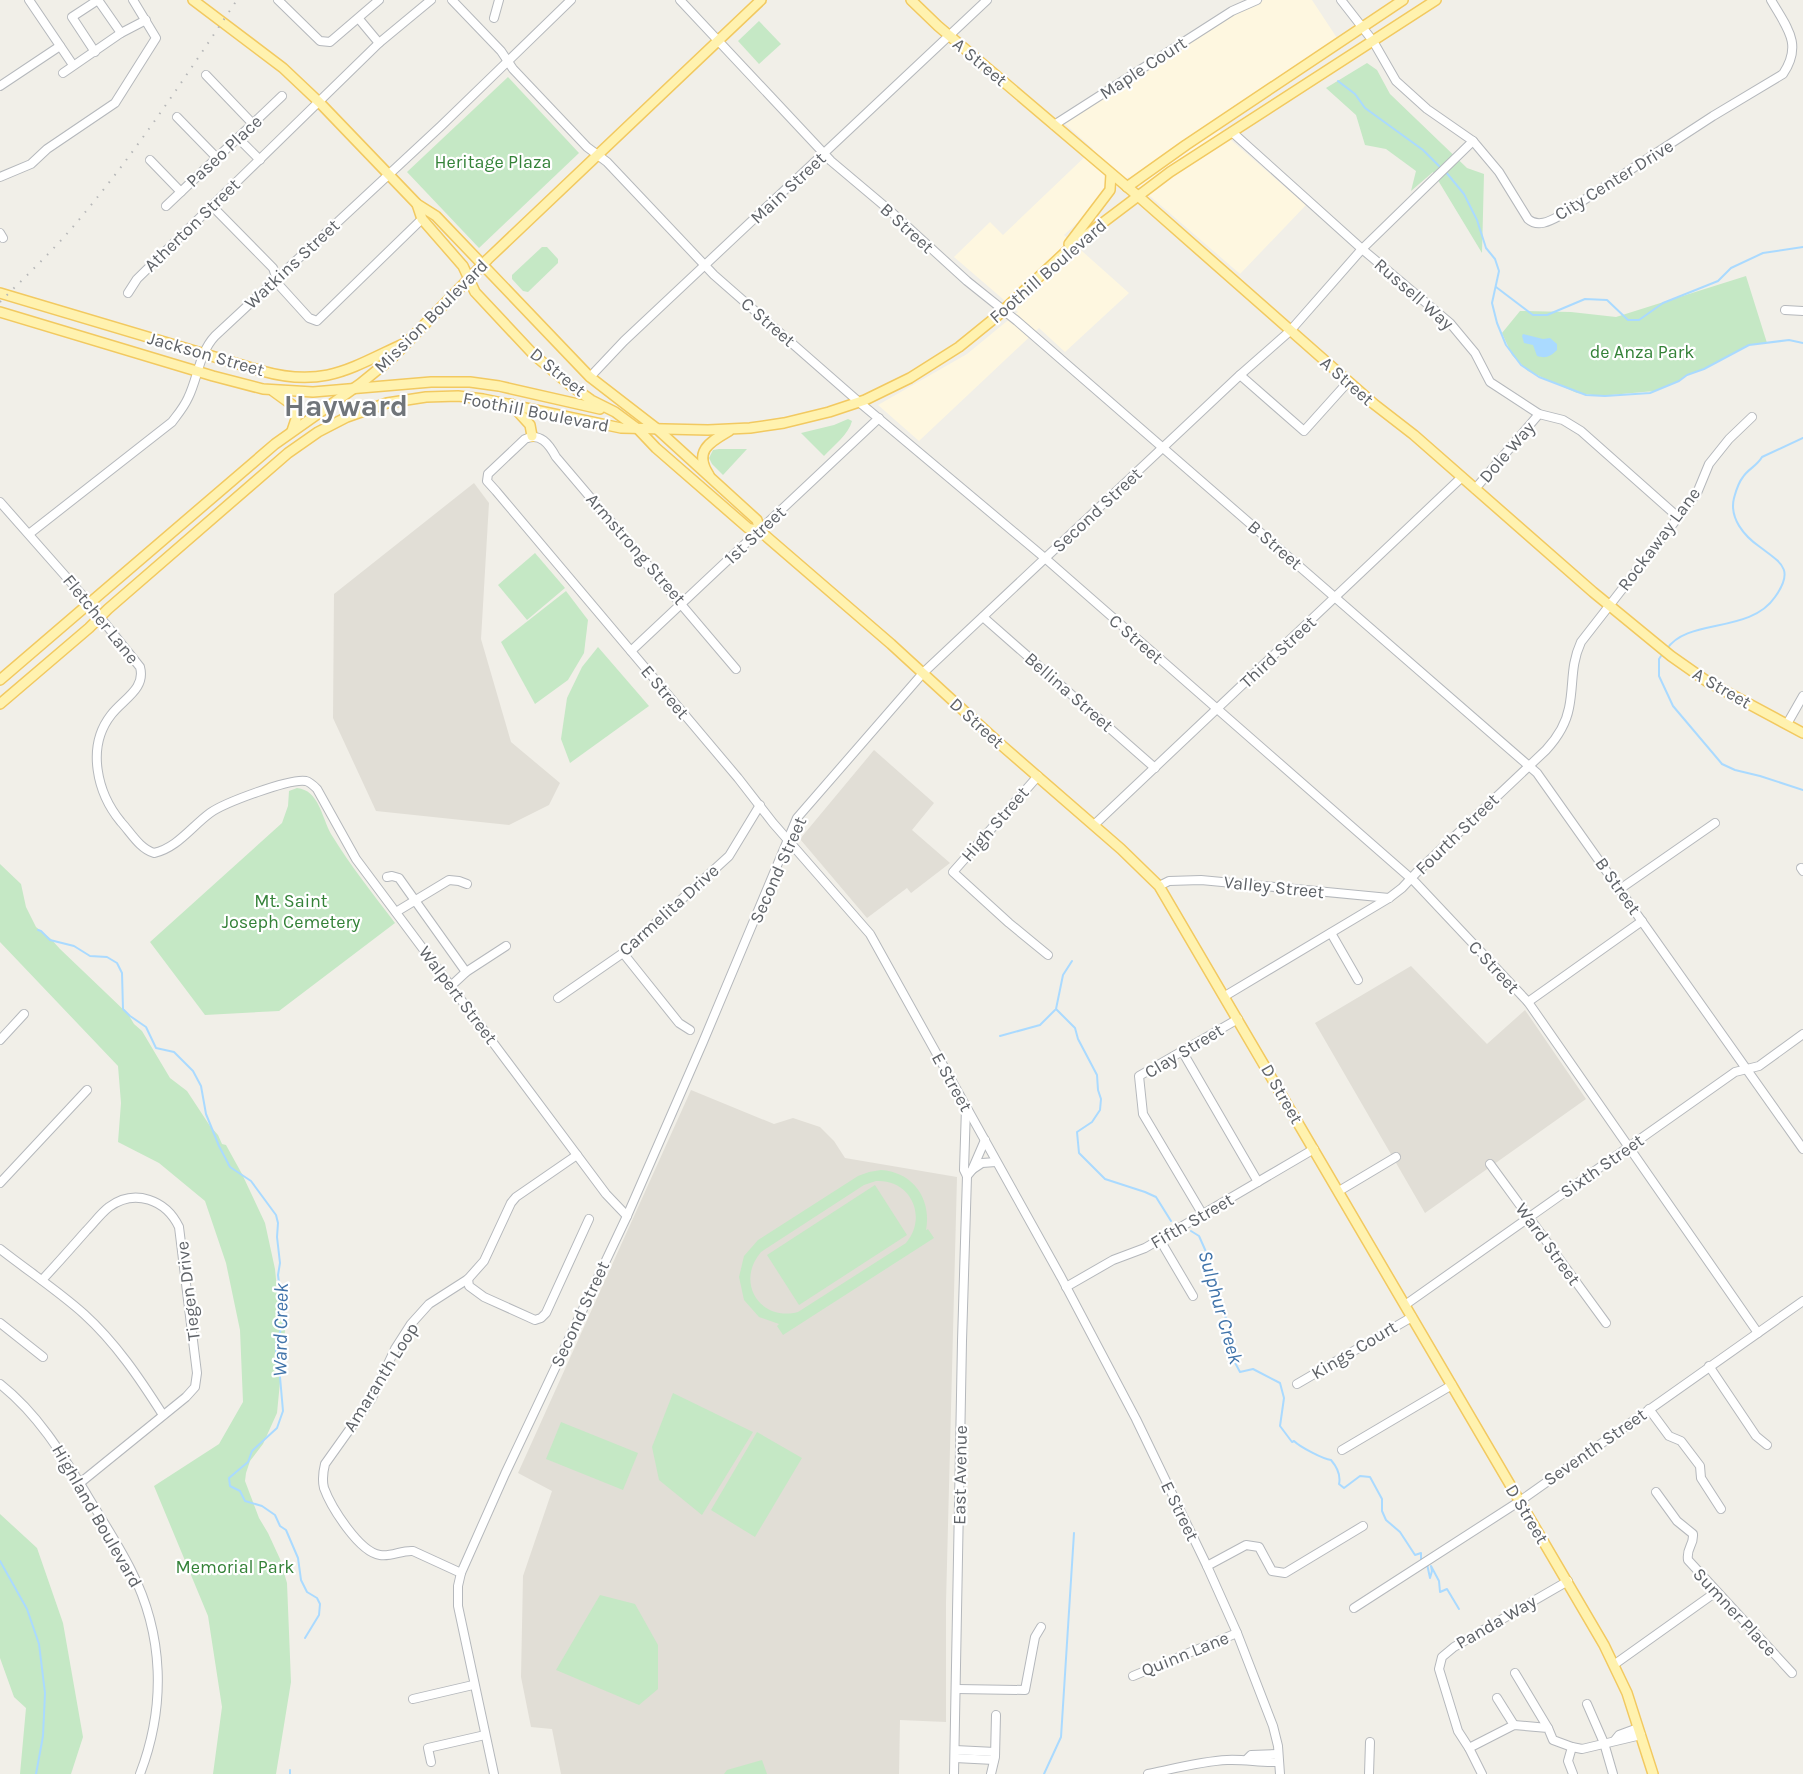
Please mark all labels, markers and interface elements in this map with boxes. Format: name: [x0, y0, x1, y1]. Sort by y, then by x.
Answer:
street label: Maple Court: [1095, 32, 1191, 104]
street label: A Street: [948, 33, 1012, 91]
street label: Paseo Place: [181, 110, 267, 192]
street label: City Center Drive: [1551, 135, 1677, 225]
street label: Main Street: [746, 147, 830, 228]
park label: Heritage Plaza: [435, 151, 551, 173]
street label: Atherton Street: [139, 174, 245, 276]
street label: B Street: [876, 198, 939, 258]
street label: Watkins Street: [240, 214, 344, 314]
street label: Foothill Boulevard: [985, 214, 1111, 328]
street label: Russell Way: [1370, 253, 1459, 335]
street label: Mission Boulevard: [369, 254, 493, 378]
street label: C Street: [736, 292, 800, 352]
street label: Jackson Street: [145, 327, 267, 381]
park label: de Anza Park: [1590, 341, 1694, 363]
street label: D Street: [526, 343, 591, 401]
street label: A Street: [1316, 352, 1379, 410]
street label: Foothill Boulevard: [461, 387, 611, 437]
district label: Hayward: [284, 388, 408, 424]
street label: Dole Way: [1474, 416, 1540, 487]
street label: Second Street: [1048, 463, 1147, 557]
street label: Rockaway Lane: [1613, 483, 1705, 595]
street label: Armstrong Street: [581, 489, 691, 610]
street label: 1st Street: [720, 501, 790, 569]
street label: B Street: [1243, 515, 1307, 575]
street label: Fletcher Lane: [58, 570, 144, 668]
street label: C Street: [1104, 609, 1168, 669]
street label: Third Street: [1235, 611, 1321, 693]
street label: Bellina Street: [1020, 648, 1118, 737]
street label: E Street: [636, 660, 694, 724]
street label: A Street: [1689, 662, 1755, 714]
street label: D Street: [945, 693, 1009, 753]
street label: High Street: [956, 782, 1034, 866]
street label: Fourth Street: [1411, 789, 1503, 879]
street label: Second Street: [745, 813, 811, 927]
street label: B Street: [1590, 853, 1646, 919]
street label: Carmelita Drive: [614, 859, 724, 961]
street label: Valley Street: [1223, 871, 1326, 903]
park label: Mt. Saint Joseph Cemetery: [222, 890, 361, 933]
street label: C Street: [1464, 936, 1524, 998]
street label: Walpert Street: [414, 942, 502, 1049]
street label: Clay Street: [1141, 1019, 1228, 1083]
street label: E Street: [927, 1049, 977, 1115]
street label: D Street: [1256, 1060, 1308, 1128]
street label: Sixth Street: [1556, 1129, 1648, 1203]
street label: Fifth Street: [1147, 1188, 1238, 1254]
street label: Ward Street: [1511, 1199, 1585, 1290]
street label: Tiegen Drive: [171, 1240, 205, 1342]
water label: Sulphur Creek: [1193, 1248, 1248, 1367]
street label: Second Street: [546, 1257, 614, 1371]
water label: Ward Creek: [268, 1282, 293, 1377]
street label: Kings Court: [1307, 1316, 1401, 1384]
street label: Amaranth Loop: [339, 1318, 423, 1436]
street label: Seventh Street: [1539, 1403, 1651, 1491]
street label: East Avenue: [948, 1425, 972, 1525]
street label: Highland Boulevard: [47, 1441, 147, 1591]
street label: E Street: [1156, 1478, 1204, 1545]
street label: D Street: [1501, 1480, 1553, 1548]
park label: Memorial Park: [176, 1556, 294, 1578]
street label: Sumner Place: [1688, 1563, 1782, 1661]
street label: Panda Way: [1452, 1590, 1541, 1654]
street label: Quinn Lane: [1138, 1626, 1232, 1682]

